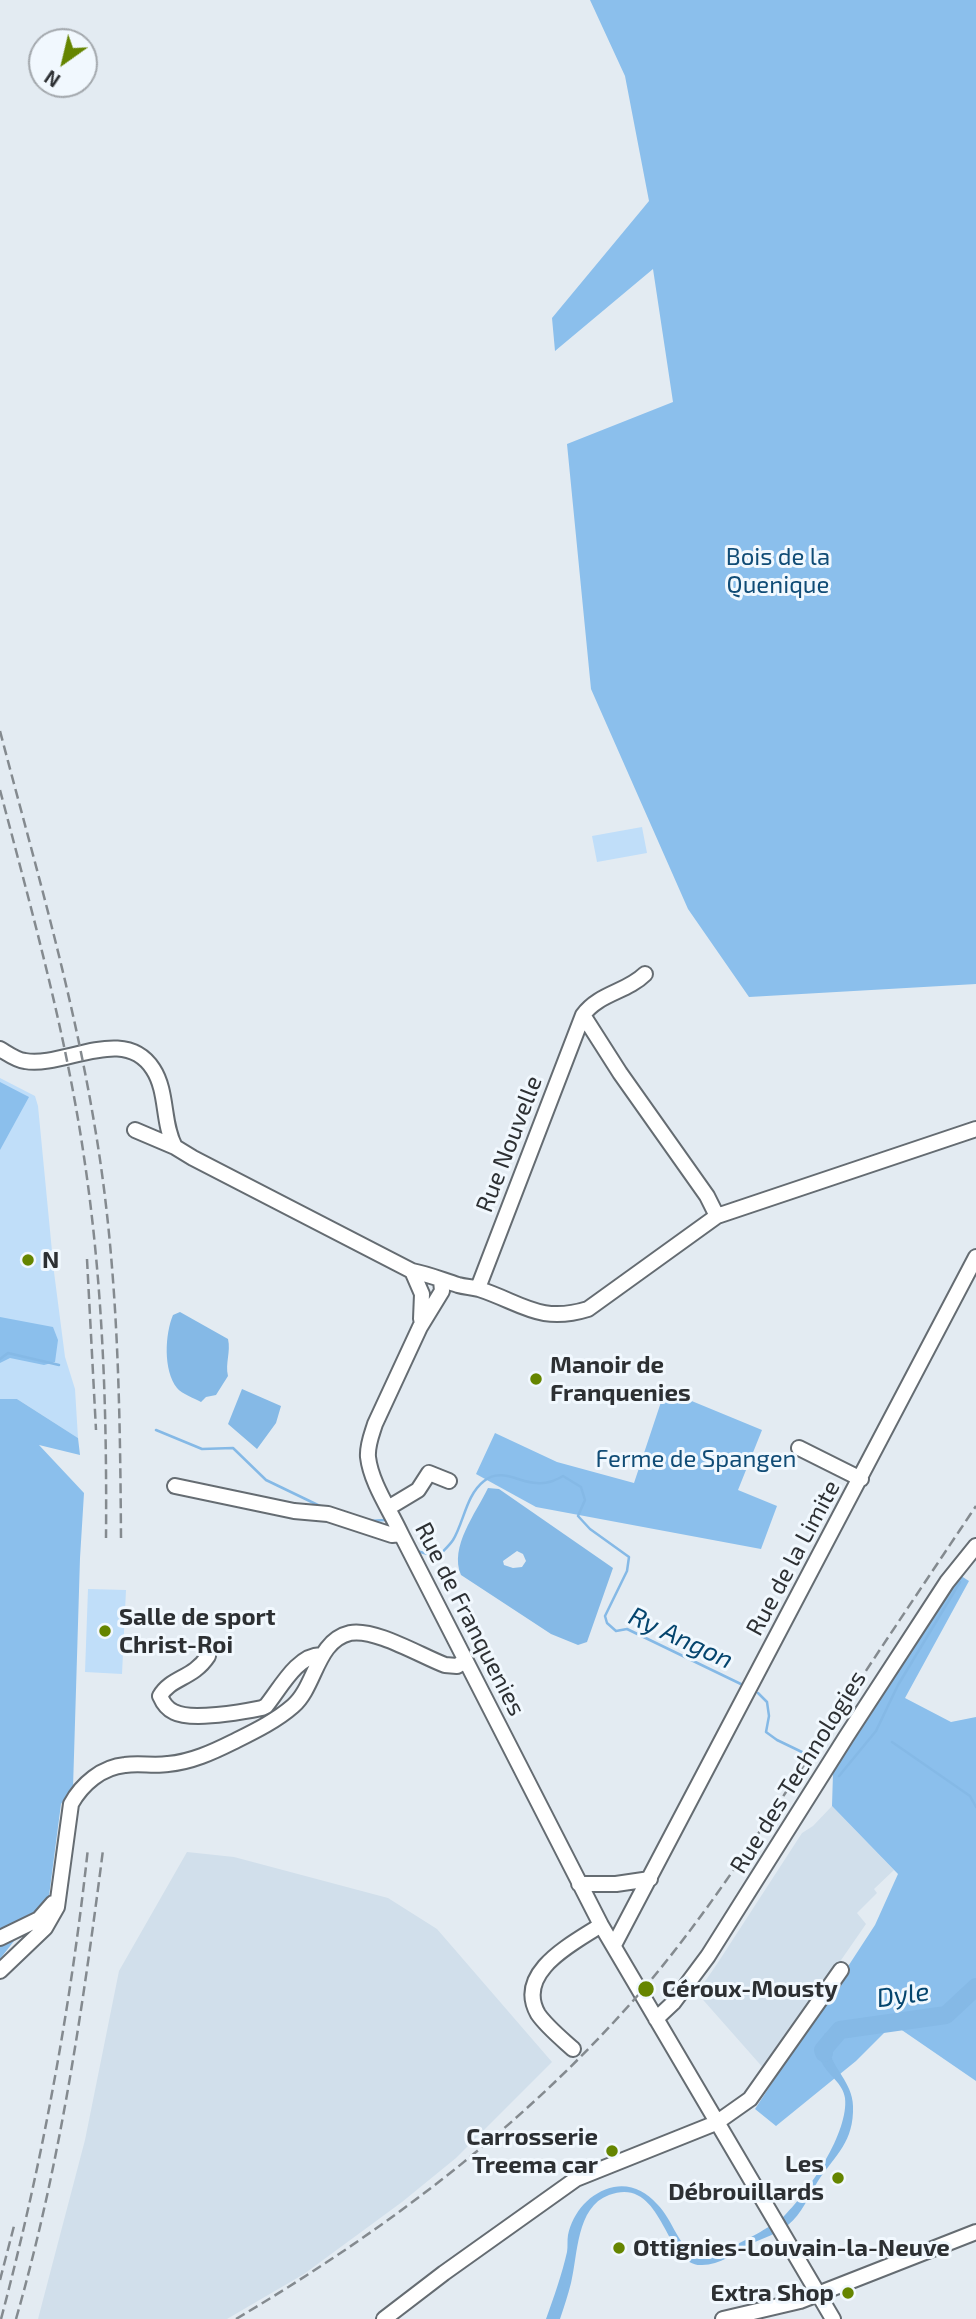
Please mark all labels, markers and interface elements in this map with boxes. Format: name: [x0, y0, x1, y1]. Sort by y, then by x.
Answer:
north arrow: [28, 28, 98, 98]
text: N: [40, 66, 64, 93]
park label: Bois de la Quenique: [726, 543, 830, 599]
street label: Rue Nouvelle: [470, 1072, 548, 1216]
place label: N: [42, 1246, 59, 1274]
marker: N: [20, 1252, 36, 1268]
place label: Manoir de Franquenies: [550, 1351, 691, 1407]
marker: Manoir de Franquenies: [528, 1371, 544, 1387]
park label: Ferme de Spangen: [596, 1445, 796, 1473]
street label: Rue de la Limite: [740, 1475, 846, 1641]
street label: Rue de Franquenies: [409, 1517, 531, 1721]
water label: Ry Angon: [624, 1600, 738, 1676]
place label: Salle de sport Christ-Roi: [119, 1603, 276, 1659]
marker: Salle de sport Christ-Roi: [97, 1623, 113, 1639]
street label: Rue des Technologies: [724, 1665, 872, 1879]
place label: Céroux-Mousty: [662, 1975, 838, 2003]
water label: Dyle: [875, 1976, 931, 2014]
marker: Céroux-Mousty: [636, 1979, 656, 1999]
place label: Carrosserie Treema car: [466, 2123, 598, 2179]
marker: Carrosserie Treema car: [604, 2143, 620, 2159]
place label: Les Débrouillards: [668, 2150, 824, 2206]
marker: Les Débrouillards: [830, 2170, 846, 2186]
place label: Ottignies-Louvain-la-Neuve: [633, 2234, 950, 2262]
marker: Ottignies-Louvain-la-Neuve: [611, 2240, 627, 2256]
place label: Extra Shop: [711, 2279, 834, 2307]
marker: Extra Shop: [840, 2285, 856, 2301]

